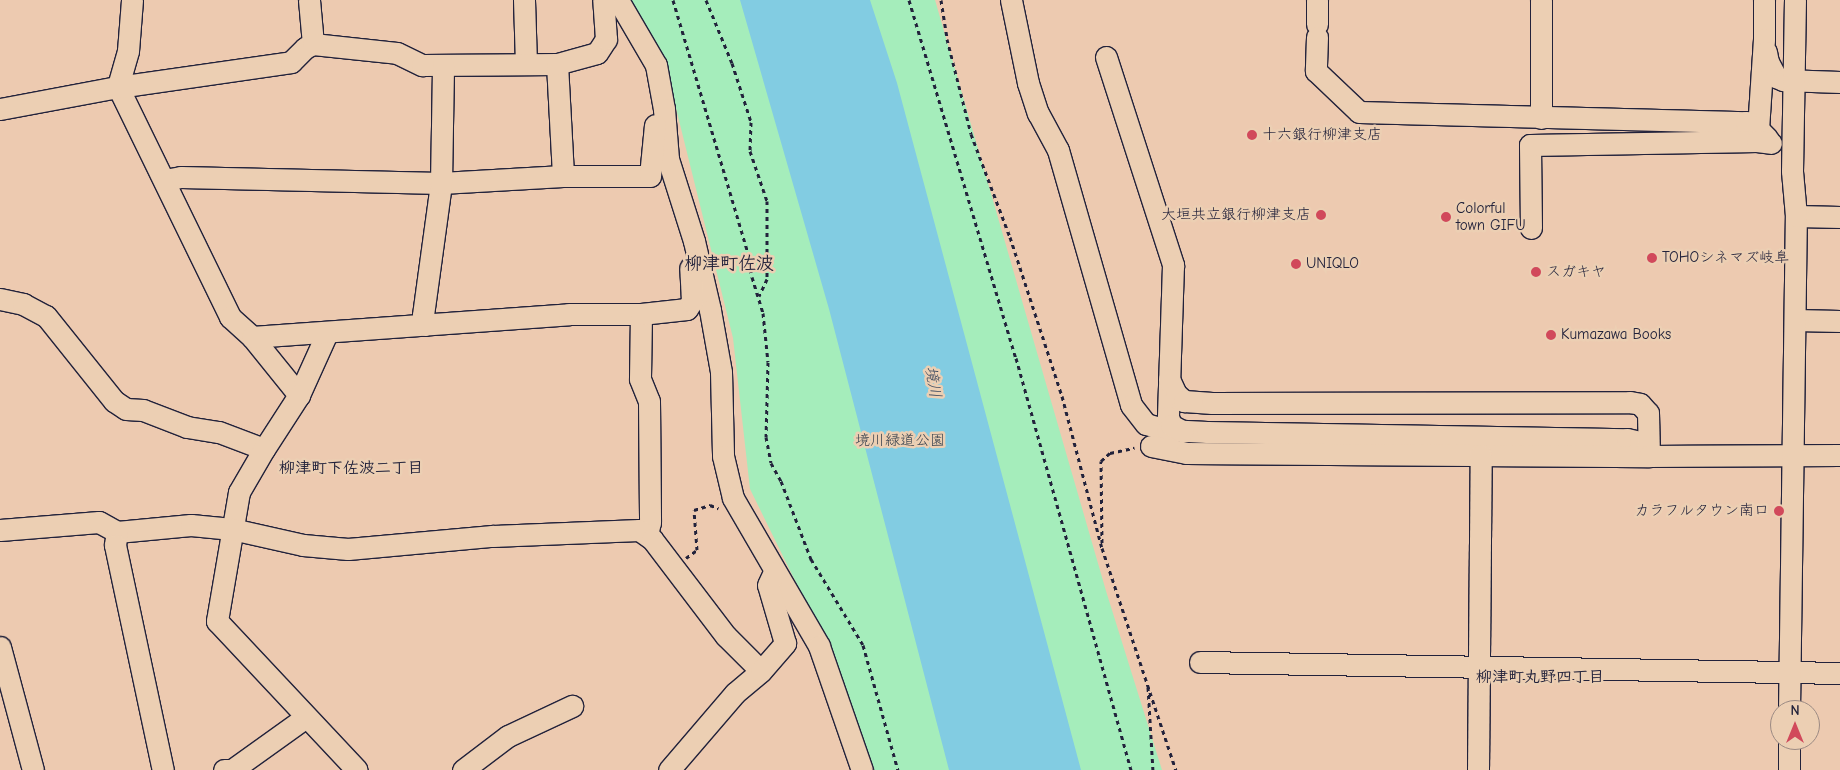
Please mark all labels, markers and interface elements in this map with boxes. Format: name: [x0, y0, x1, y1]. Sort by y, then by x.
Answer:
place label: 十六銀行柳津支店: [1262, 126, 1382, 144]
marker: 十六銀行柳津支店: [1246, 129, 1258, 141]
place label: Colorful town GIFU: [1456, 199, 1526, 234]
place label: 大垣共立銀行柳津支店: [1161, 206, 1311, 224]
marker: 大垣共立銀行柳津支店: [1315, 209, 1327, 221]
marker: Colorful town GIFU: [1440, 211, 1452, 223]
place label: TOHOシネマズ岐阜: [1662, 249, 1789, 267]
marker: TOHOシネマズ岐阜: [1646, 252, 1658, 264]
district label: 柳津町佐波: [684, 253, 774, 275]
place label: UNIQLO: [1306, 255, 1359, 273]
marker: UNIQLO: [1290, 258, 1302, 270]
place label: スガキヤ: [1546, 263, 1606, 281]
marker: スガキヤ: [1530, 266, 1542, 278]
place label: Kumazawa Books: [1561, 326, 1671, 344]
marker: Kumazawa Books: [1545, 329, 1557, 341]
water label: 境川: [921, 365, 945, 399]
park label: 境川緑道公園: [855, 432, 945, 450]
district label: 柳津町下佐波二丁目: [279, 458, 423, 478]
place label: カラフルタウン南口: [1634, 502, 1769, 520]
marker: カラフルタウン南口: [1773, 505, 1785, 517]
district label: 柳津町丸野四丁目: [1476, 667, 1604, 687]
north arrow: [1770, 700, 1820, 750]
text: N: [1790, 702, 1800, 719]

